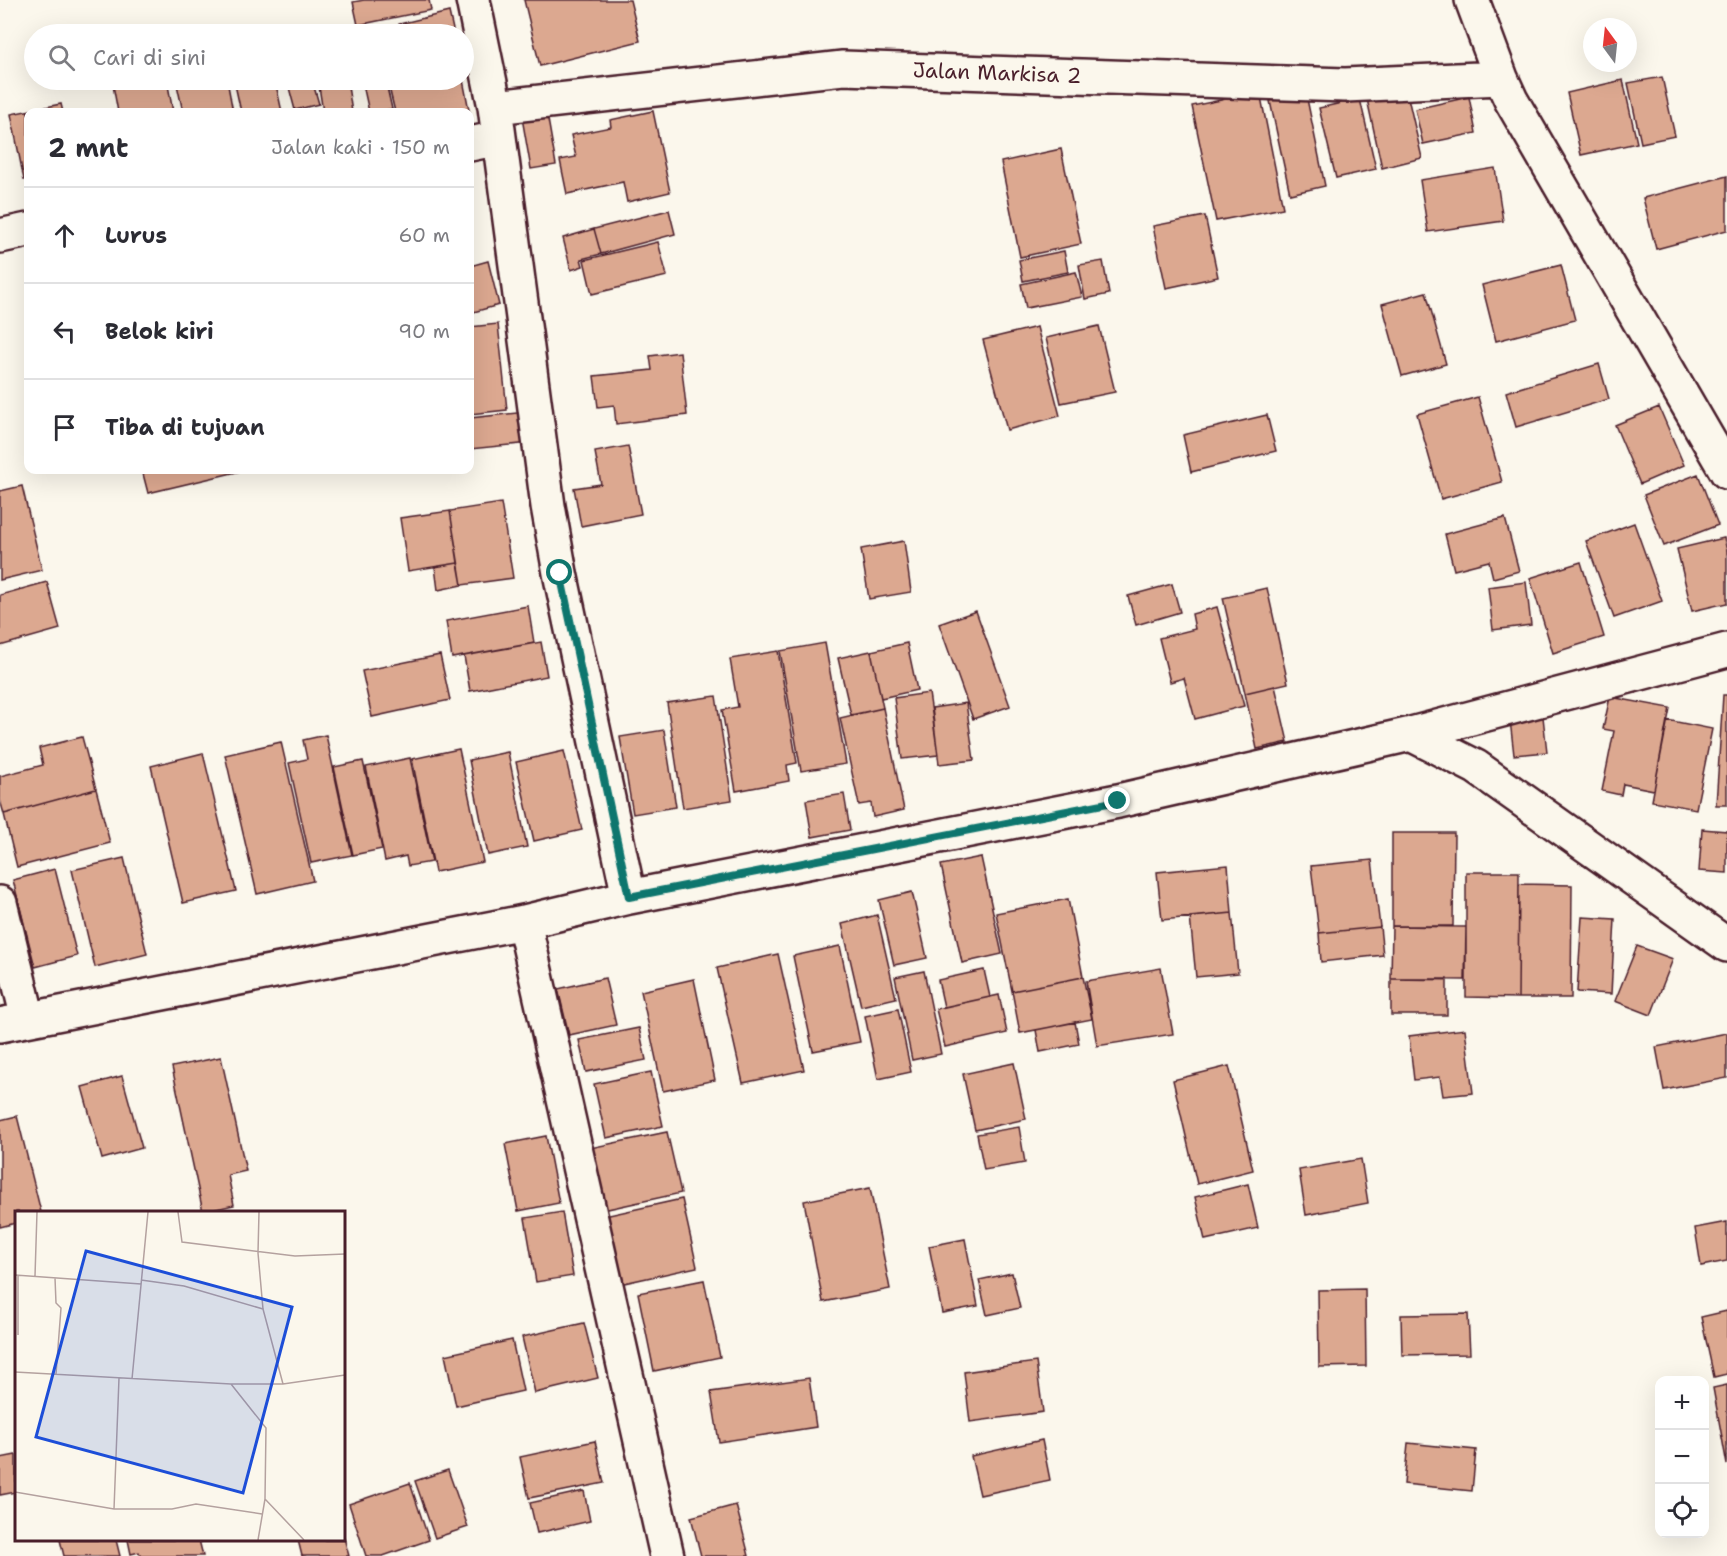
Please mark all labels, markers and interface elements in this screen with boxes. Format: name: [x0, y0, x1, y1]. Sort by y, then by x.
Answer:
north arrow: [1583, 18, 1637, 72]
search box: [24, 24, 474, 90]
icon: search: [45, 41, 78, 74]
text: Cari di sini: [93, 43, 206, 72]
street label: Jalan Markisa 2: [912, 56, 1082, 90]
text: 2 mnt: [48, 130, 128, 165]
text: Jalan kaki · 150 m: [271, 134, 450, 160]
icon: ahead: [48, 219, 81, 252]
text: Lurus: [105, 221, 167, 250]
text: 60 m: [398, 222, 450, 248]
icon: left: [48, 315, 81, 348]
text: Belok kiri: [105, 317, 214, 346]
text: 90 m: [398, 318, 450, 344]
icon: arrive: [48, 411, 81, 444]
text: Tiba di tujuan: [105, 413, 265, 442]
route start: [546, 559, 572, 585]
route end: [1104, 787, 1130, 813]
inset map: [15, 1211, 345, 1541]
map controls: [1655, 1376, 1709, 1538]
button: +: [1655, 1376, 1709, 1430]
button: −: [1655, 1430, 1709, 1484]
button: locate: [1655, 1484, 1709, 1538]

